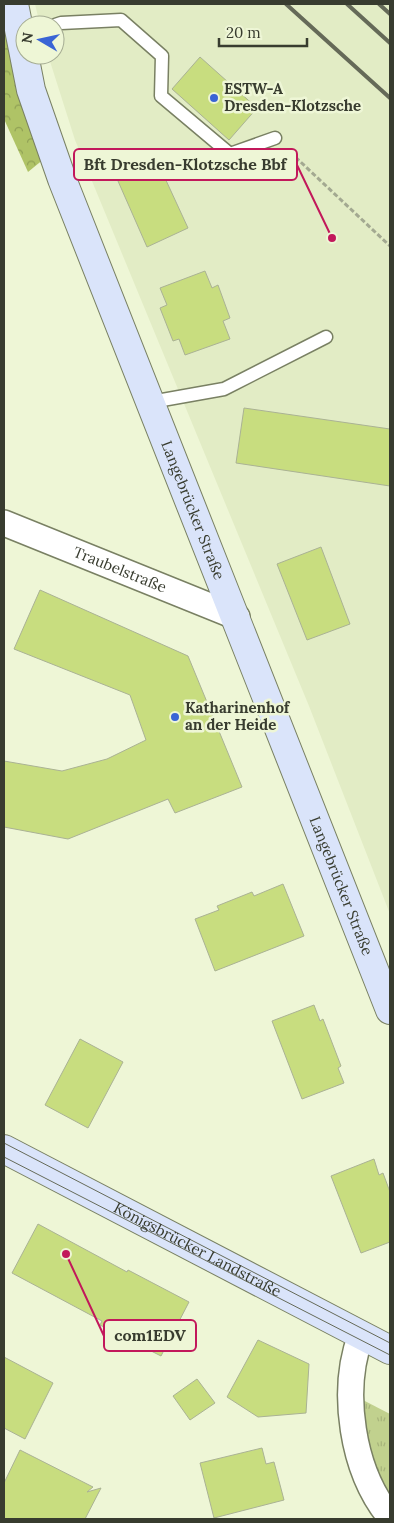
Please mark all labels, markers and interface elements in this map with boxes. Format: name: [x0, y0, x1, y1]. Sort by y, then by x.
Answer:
north arrow: [15, 15, 65, 65]
scale bar: [219, 15, 306, 47]
text: 20 m: [226, 23, 261, 42]
text: N: [17, 31, 37, 45]
place label: ESTW-A Dresden-Klotzsche: [224, 79, 361, 115]
marker: ESTW-A Dresden-Klotzsche: [208, 92, 220, 104]
callout: Bft Dresden-Klotzsche Bbf: [74, 149, 297, 180]
text: Bft Dresden-Klotzsche Bbf: [84, 154, 288, 174]
street label: Langebrücker Straße: [157, 438, 229, 582]
street label: Traubelstraße: [71, 542, 169, 597]
place label: Katharinenhof an der Heide: [185, 698, 291, 734]
marker: Katharinenhof an der Heide: [169, 711, 181, 723]
street label: Langebrücker Straße: [306, 814, 377, 958]
street label: Königsbrücker Landstraße: [111, 1198, 285, 1301]
callout: com1EDV: [104, 1320, 196, 1351]
text: com1EDV: [114, 1325, 186, 1345]

